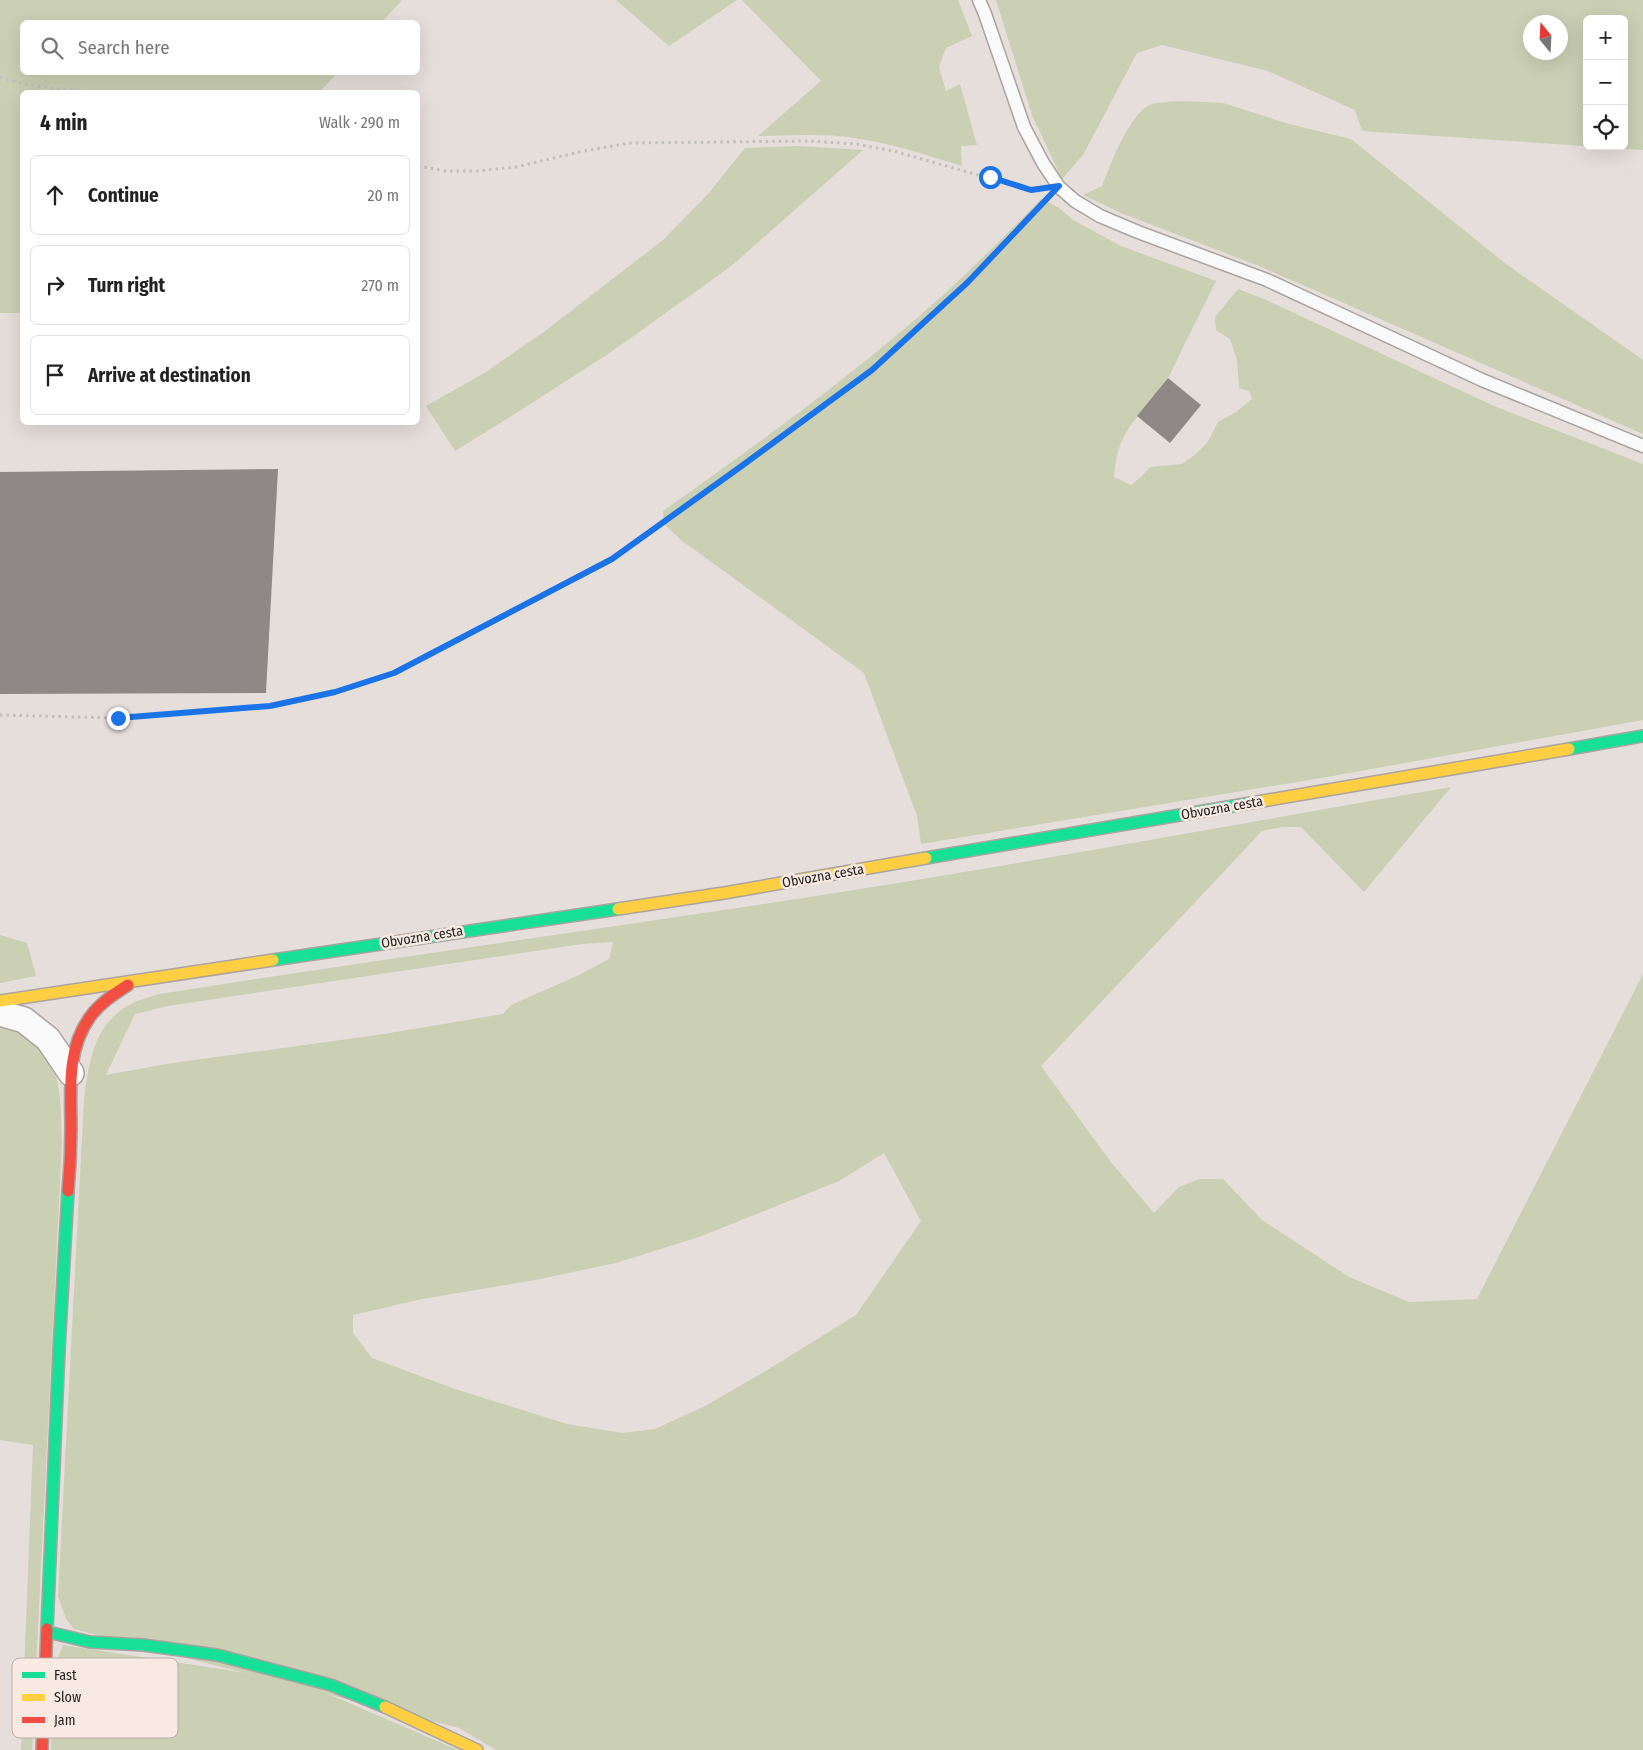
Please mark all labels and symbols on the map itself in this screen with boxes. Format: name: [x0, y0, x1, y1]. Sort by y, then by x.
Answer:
north arrow: [1523, 15, 1568, 60]
route start: [979, 166, 1002, 189]
route end: [107, 707, 130, 730]
street label: Obvozna cesta: [1180, 792, 1264, 824]
street label: Obvozna cesta: [781, 860, 865, 892]
street label: Obvozna cesta: [380, 922, 464, 952]
legend: [12, 1658, 178, 1738]
text: Fast: [54, 1667, 77, 1684]
text: Slow: [54, 1689, 81, 1706]
text: Jam: [54, 1712, 75, 1729]

